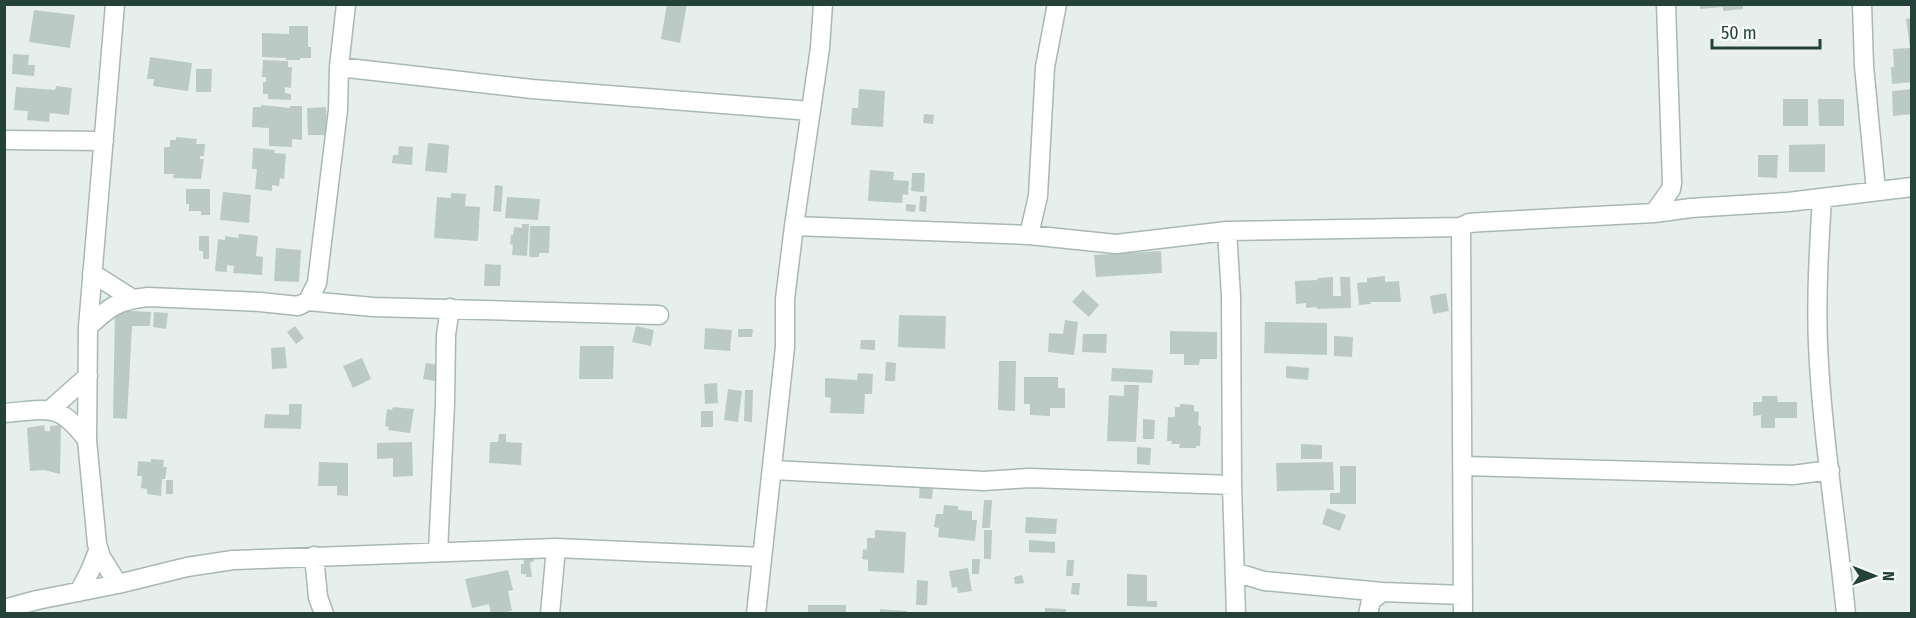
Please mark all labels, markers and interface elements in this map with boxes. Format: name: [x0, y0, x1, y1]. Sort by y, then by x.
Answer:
scale bar: [1712, 12, 1820, 50]
text: 50 m: [1721, 22, 1757, 44]
north arrow: [1844, 546, 1904, 606]
text: N: [1879, 571, 1898, 581]

